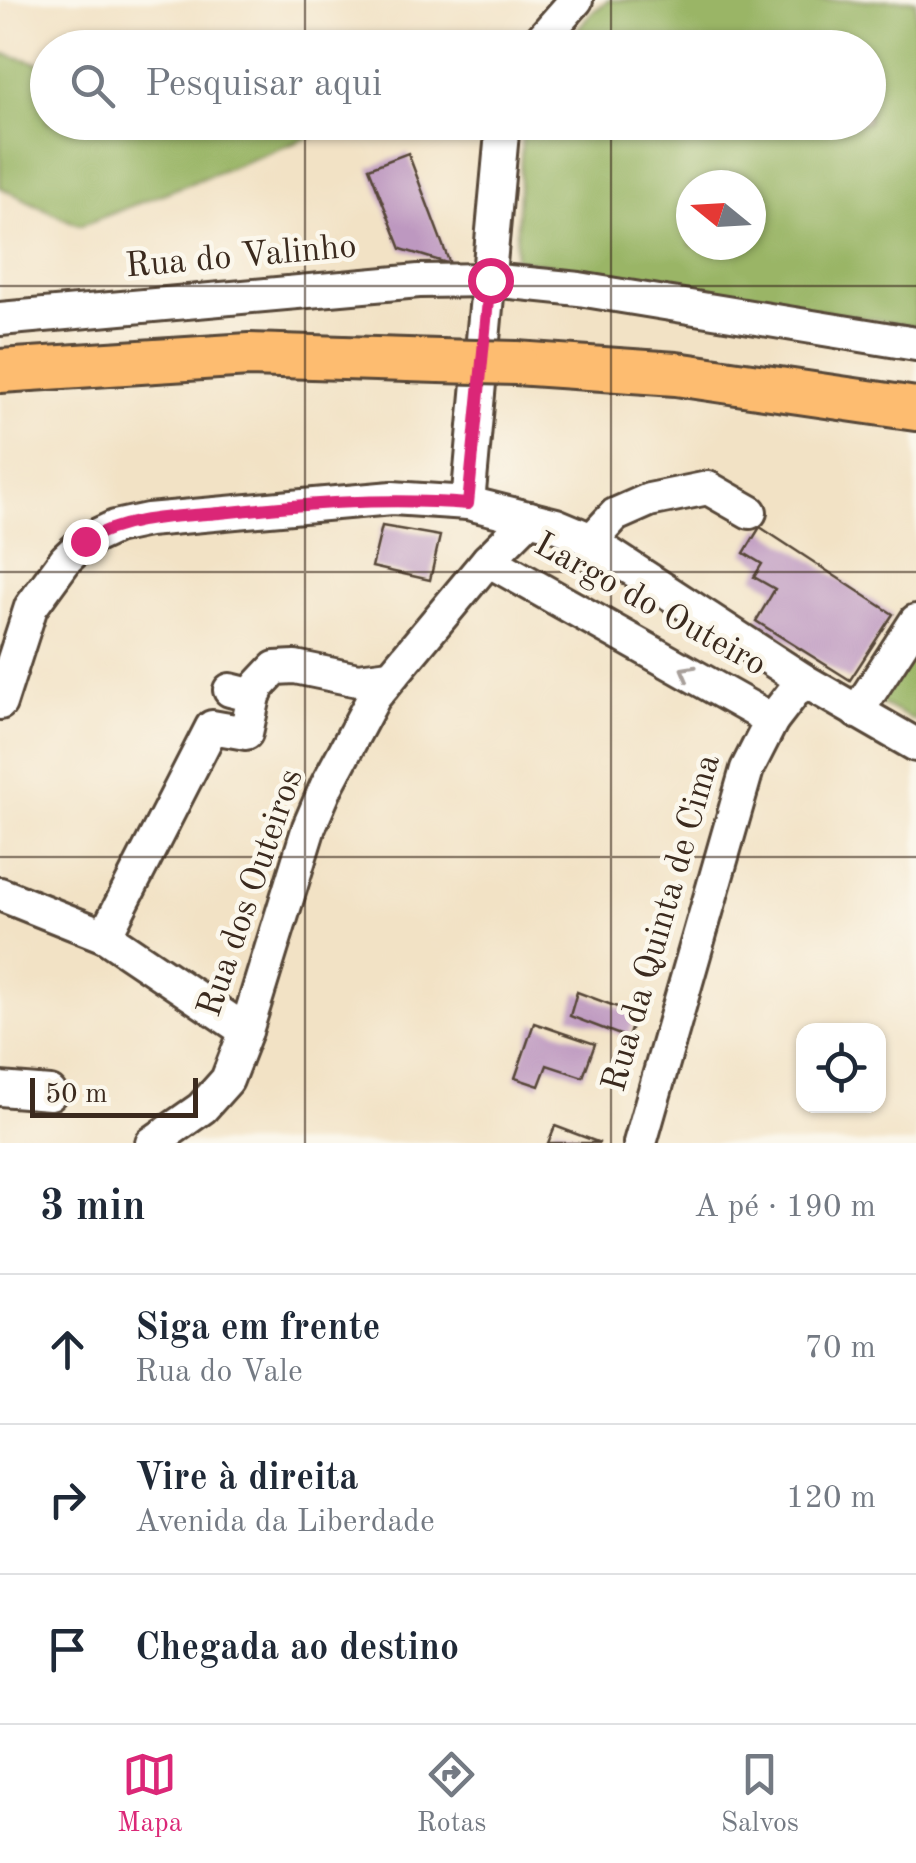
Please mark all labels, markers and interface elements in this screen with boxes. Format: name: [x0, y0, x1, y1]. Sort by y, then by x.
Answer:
search box: [30, 30, 886, 140]
icon: search: [65, 58, 120, 113]
text: Pesquisar aqui: [145, 66, 382, 104]
north arrow: [676, 170, 766, 260]
street label: Rua do Valinho: [124, 229, 358, 285]
route start: [468, 258, 514, 304]
route end: [63, 519, 109, 565]
street label: Largo do Outeiro: [528, 527, 772, 683]
one-way arrow: [680, 665, 698, 684]
street label: Rua da Quinta de Cima: [597, 750, 727, 1096]
street label: Rua dos Outeiros: [192, 765, 310, 1021]
map controls: [796, 1023, 886, 1113]
button: locate: [796, 1023, 886, 1113]
scale bar: [30, 1073, 198, 1118]
text: 50 m: [45, 1081, 108, 1109]
text: 3 min: [40, 1187, 146, 1229]
text: A pé · 190 m: [694, 1192, 876, 1224]
text: Siga em frente: [135, 1310, 380, 1348]
icon: ahead: [40, 1322, 95, 1377]
text: 70 m: [805, 1333, 876, 1365]
text: Rua do Vale: [135, 1357, 303, 1389]
text: Vire à direita: [135, 1460, 359, 1498]
icon: right: [40, 1472, 95, 1527]
text: 120 m: [786, 1483, 876, 1515]
text: Avenida da Liberdade: [135, 1507, 435, 1539]
icon: arrive: [40, 1622, 95, 1677]
text: Chegada ao destino: [135, 1630, 459, 1668]
tab: Mapa: [117, 1747, 183, 1842]
tab: Rotas: [417, 1747, 487, 1842]
tab: Salvos: [721, 1747, 799, 1842]

